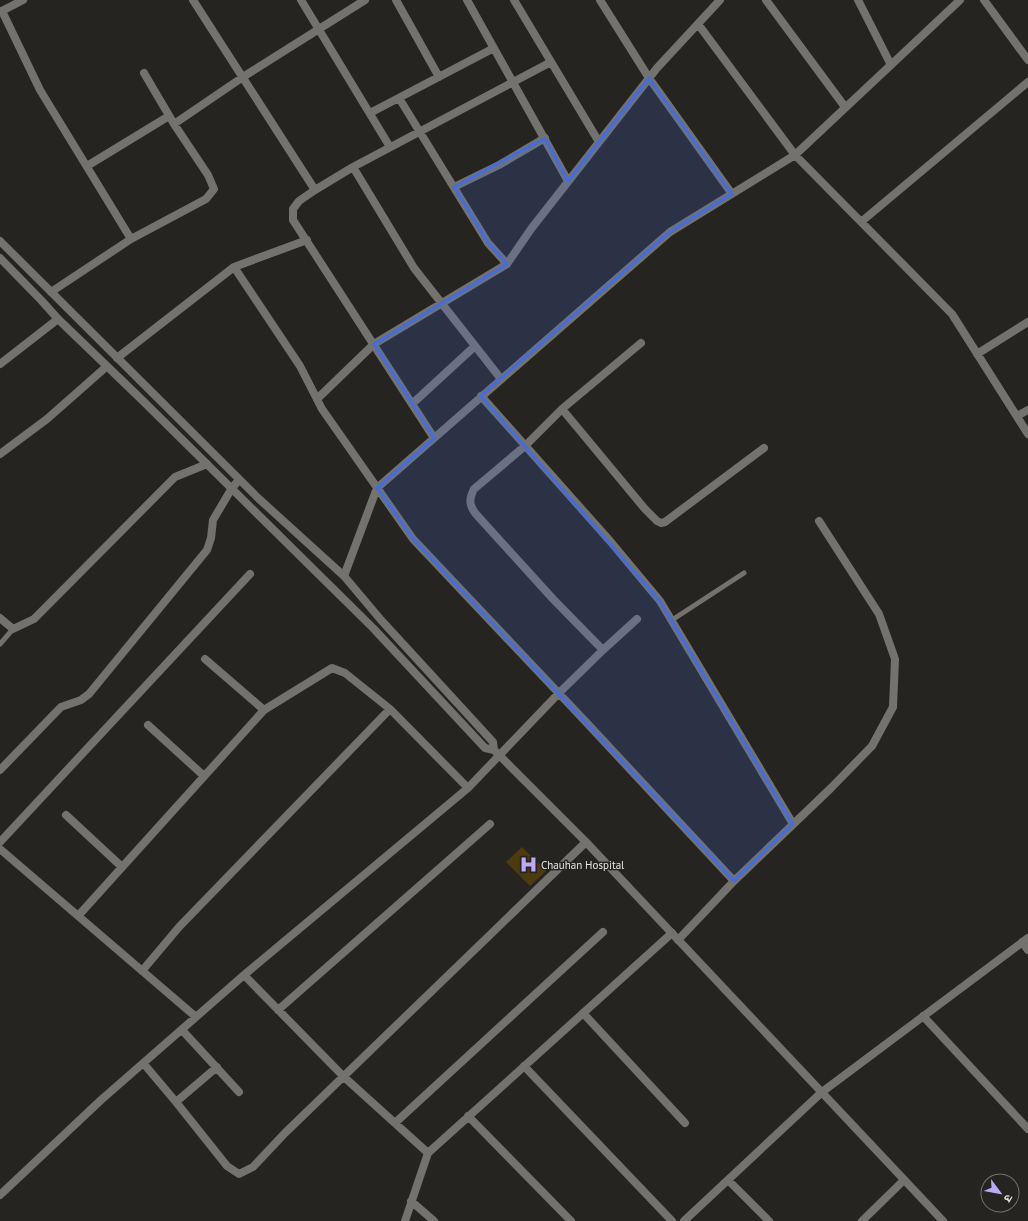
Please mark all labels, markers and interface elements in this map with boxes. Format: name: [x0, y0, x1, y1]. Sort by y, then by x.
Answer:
hospital icon: Chauhan Hospital: [518, 855, 538, 875]
place label: Chauhan Hospital: [541, 858, 625, 872]
north arrow: [980, 1173, 1020, 1213]
text: उ: [1001, 1192, 1016, 1205]

